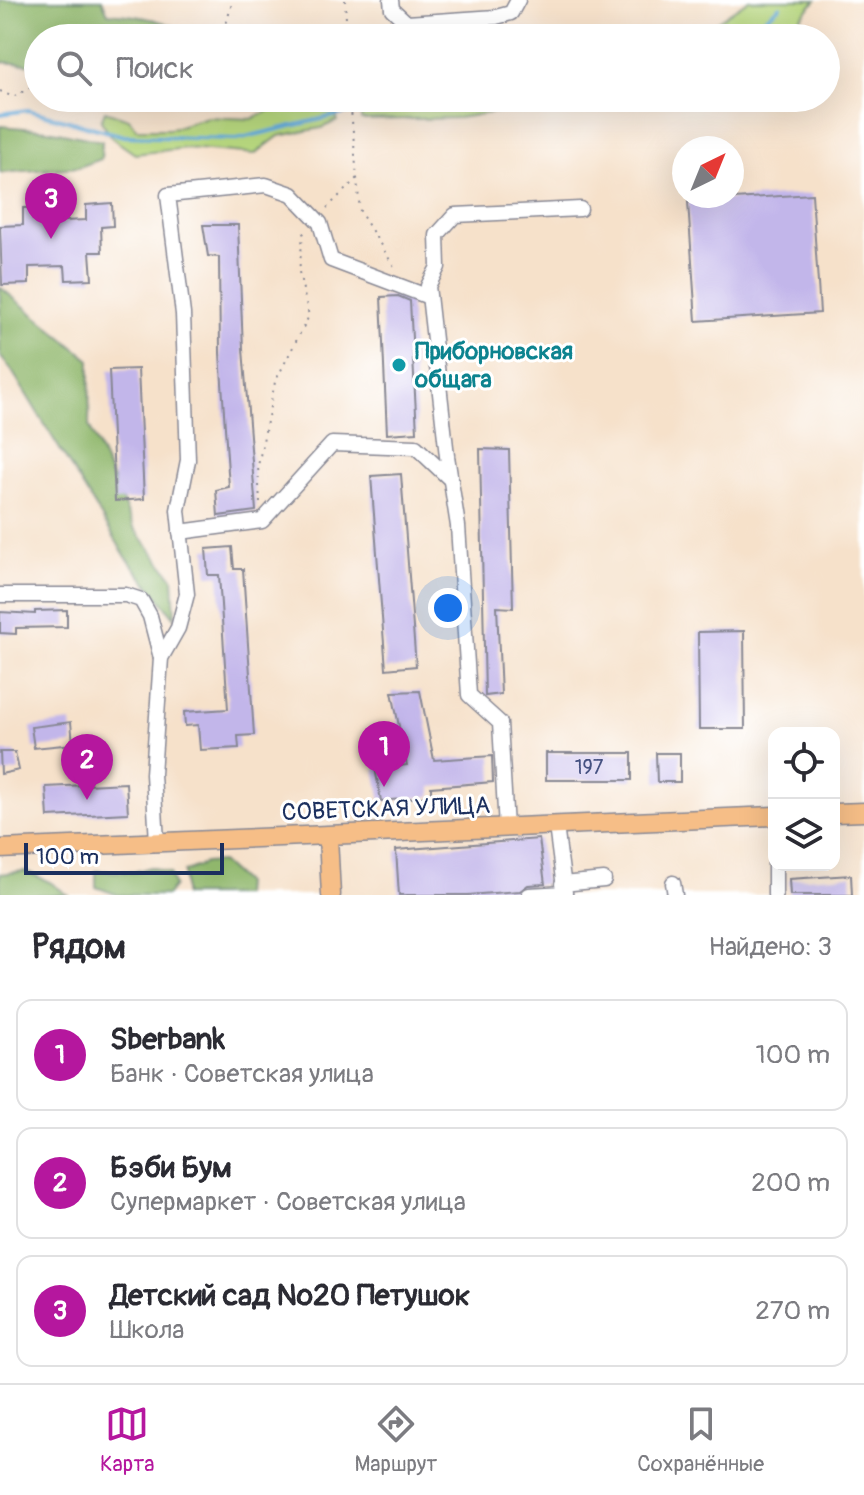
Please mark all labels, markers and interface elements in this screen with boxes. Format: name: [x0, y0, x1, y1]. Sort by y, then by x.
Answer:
search box: [24, 24, 840, 112]
icon: search: [52, 46, 96, 90]
text: Поиск: [116, 50, 194, 87]
north arrow: [672, 136, 744, 208]
pin: 3: [25, 173, 77, 239]
place label: Приборновская общага: [414, 337, 573, 394]
marker: Приборновская общага: [390, 356, 408, 374]
your location: [428, 588, 468, 628]
pin: 1: [358, 721, 410, 787]
map controls: [768, 727, 840, 871]
button: locate: [768, 727, 840, 799]
pin: 2: [61, 734, 113, 800]
house number: 197: [575, 755, 604, 780]
street label: СОВЕТСКАЯ УЛИЦА: [281, 791, 491, 827]
button: layers: [768, 799, 840, 871]
scale bar: [24, 839, 224, 875]
text: 100 m: [36, 843, 99, 871]
text: Рядом: [32, 926, 126, 969]
text: Найдено: 3: [709, 931, 832, 963]
text: Sberbank: [110, 1021, 225, 1058]
text: 1: [55, 1039, 65, 1071]
text: 100 m: [756, 1039, 830, 1071]
text: Банк · Советская улица: [110, 1058, 374, 1090]
text: Бэби Бум: [110, 1149, 232, 1186]
text: 2: [53, 1167, 67, 1199]
text: 200 m: [751, 1167, 830, 1199]
text: Супермаркет · Советская улица: [110, 1186, 466, 1218]
text: Детский сад №20 Петушок: [110, 1277, 470, 1314]
text: 3: [53, 1295, 67, 1327]
text: 270 m: [755, 1295, 830, 1327]
text: Школа: [110, 1314, 184, 1346]
tab: Карта: [100, 1402, 155, 1478]
tab: Маршрут: [354, 1402, 437, 1478]
tab: Сохранённые: [637, 1402, 764, 1478]

